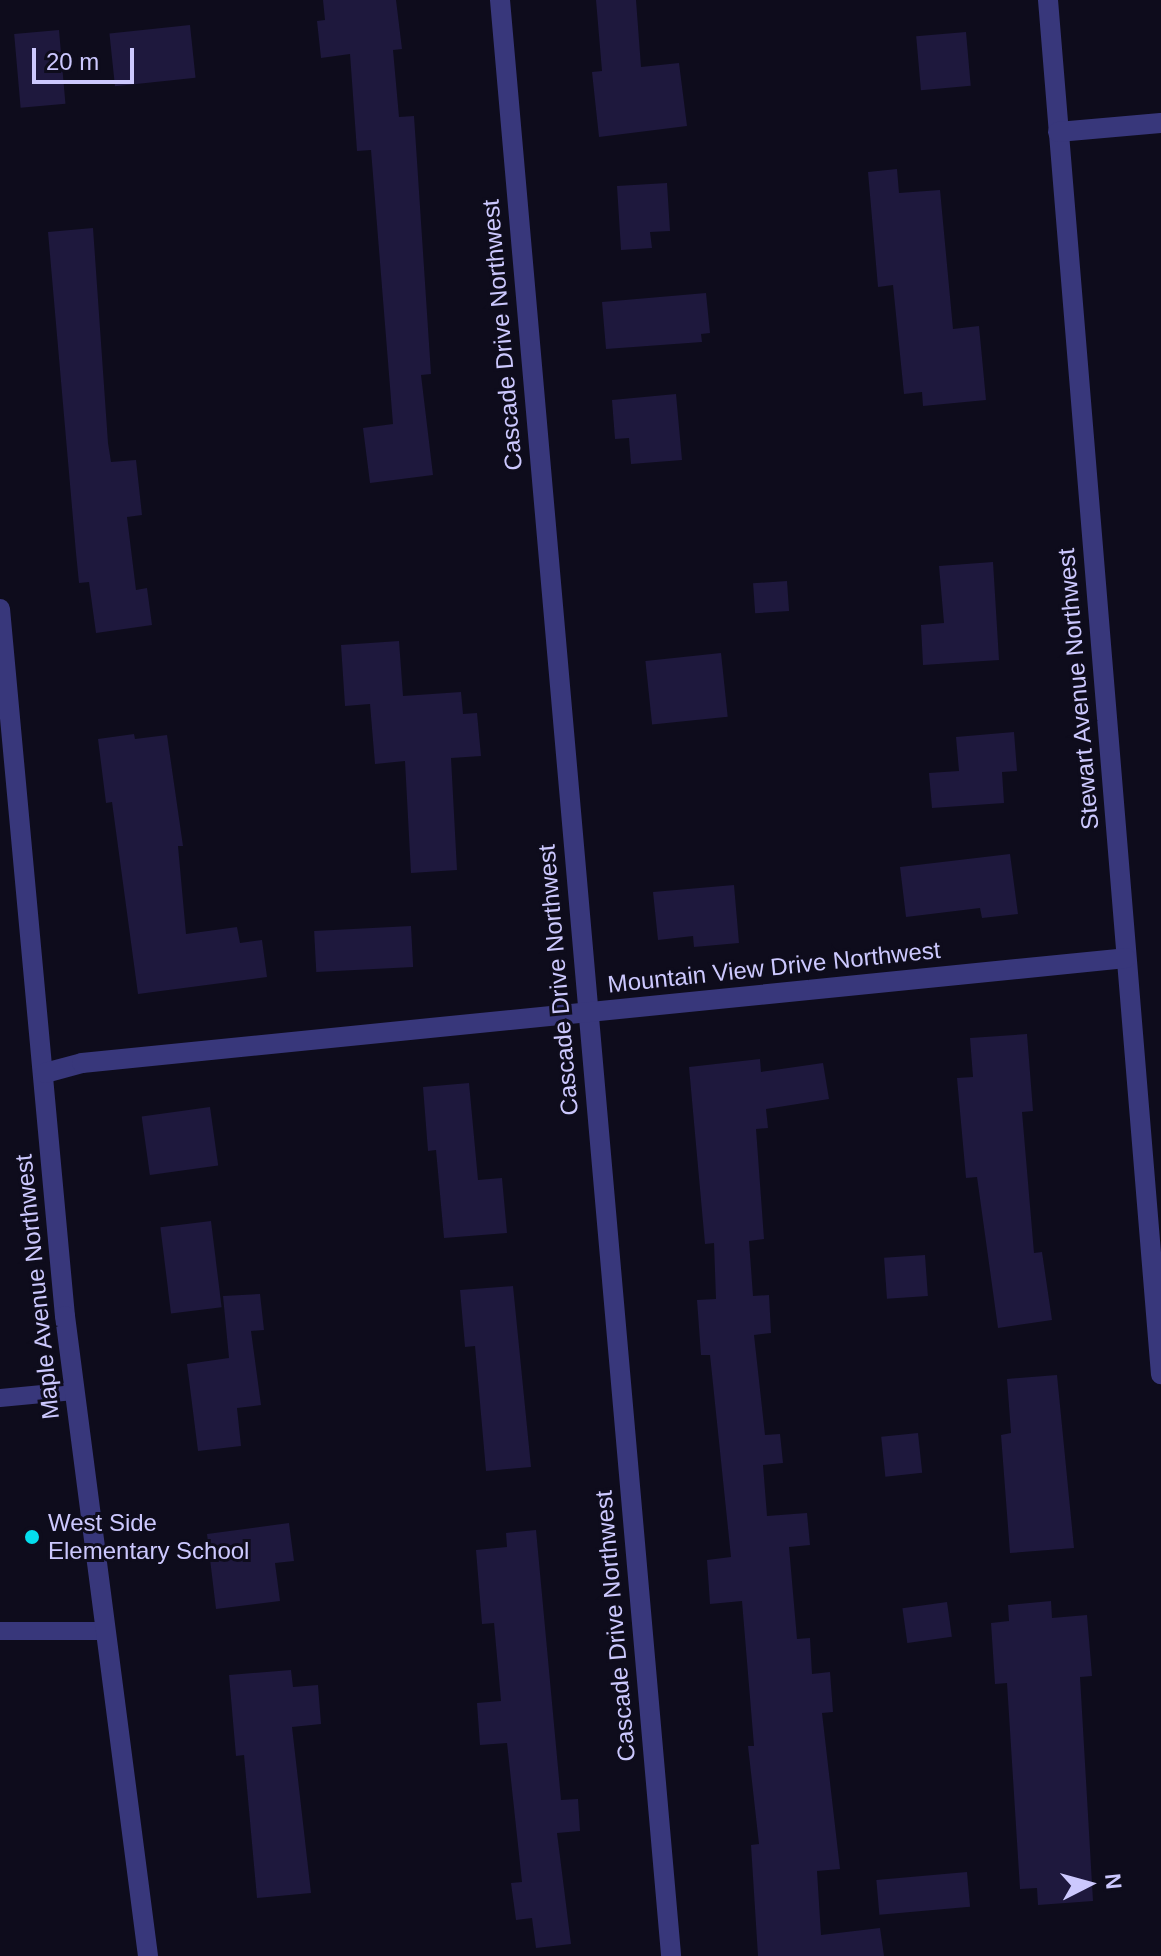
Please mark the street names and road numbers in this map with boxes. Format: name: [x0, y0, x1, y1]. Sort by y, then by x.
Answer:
street label: Cascade Drive Northwest: [476, 198, 528, 472]
street label: Stewart Avenue Northwest: [1051, 546, 1105, 832]
street label: Cascade Drive Northwest: [532, 843, 584, 1117]
street label: Mountain View Drive Northwest: [606, 935, 942, 999]
street label: Maple Avenue Northwest: [9, 1152, 65, 1422]
street label: Cascade Drive Northwest: [589, 1489, 641, 1763]

